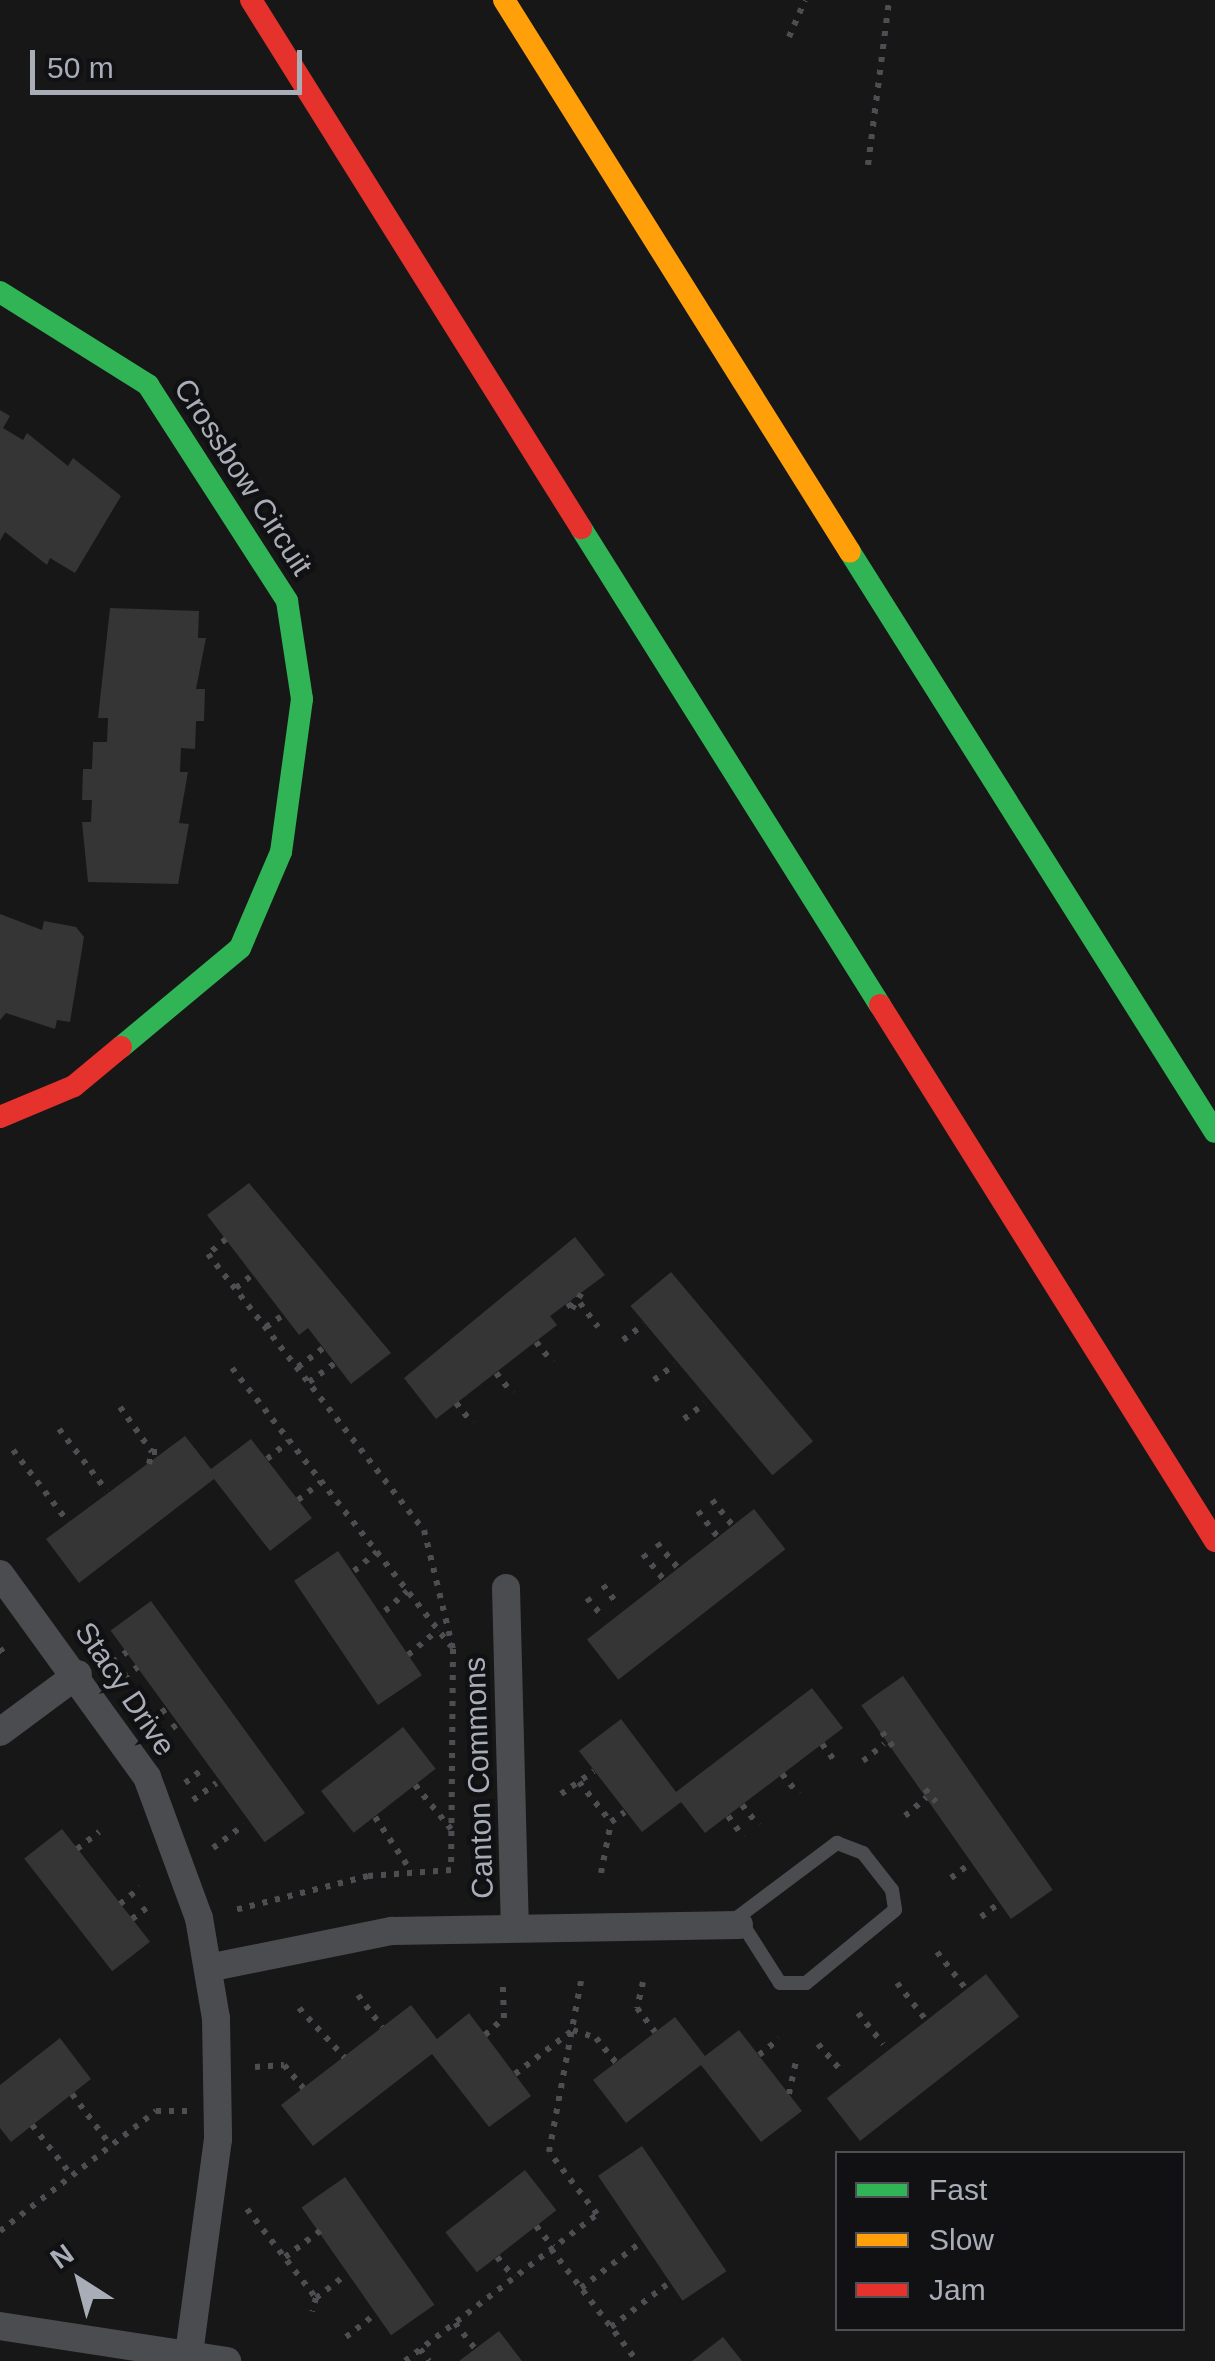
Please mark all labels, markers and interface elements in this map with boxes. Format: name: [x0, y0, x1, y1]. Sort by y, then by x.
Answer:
scale bar: [35, 30, 308, 92]
text: 50 m: [47, 51, 114, 84]
street label: Crossbow Circuit: [166, 372, 320, 582]
street label: Stacy Drive: [67, 1615, 183, 1763]
street label: Canton Commons: [457, 1657, 501, 1899]
legend: [835, 2151, 1185, 2331]
text: Fast: [929, 2173, 987, 2206]
text: Slow: [929, 2223, 994, 2256]
north arrow: [30, 2231, 130, 2331]
text: N: [45, 2238, 79, 2275]
text: Jam: [929, 2273, 986, 2306]

